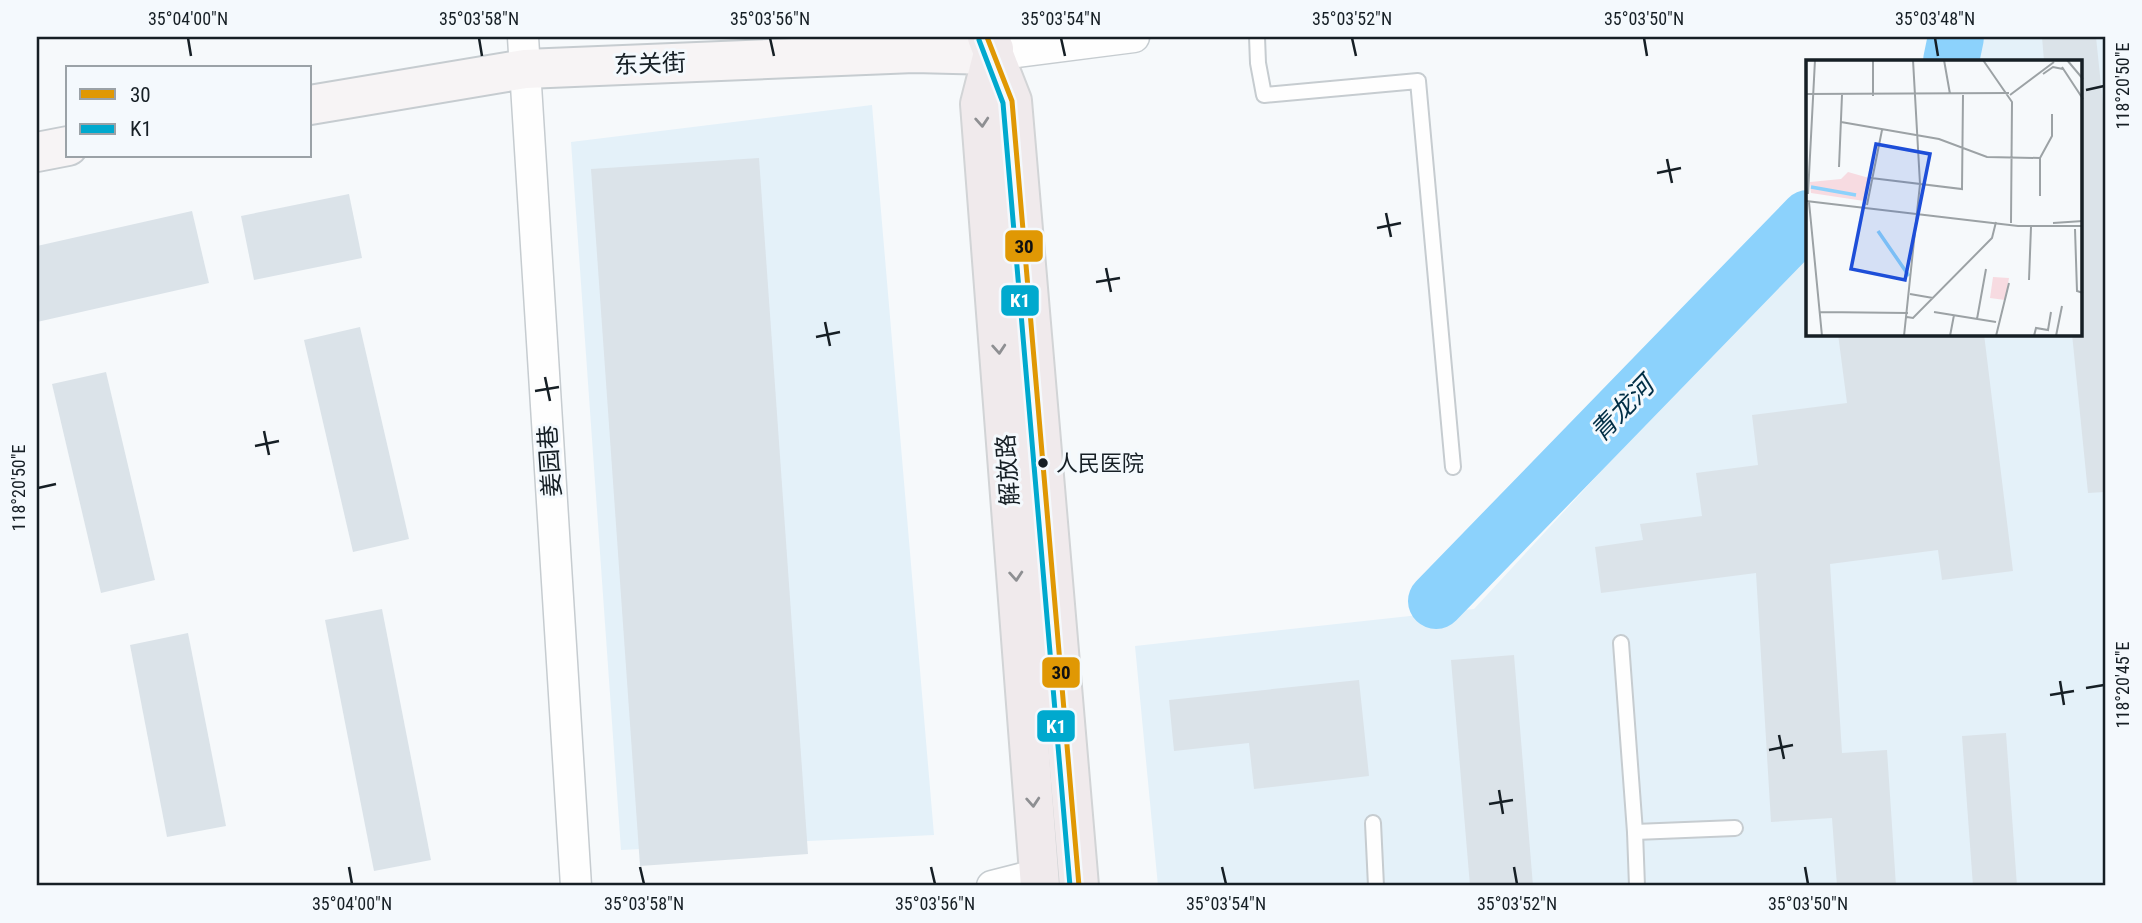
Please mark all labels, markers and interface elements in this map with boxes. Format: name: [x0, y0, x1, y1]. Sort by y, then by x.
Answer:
text: 35°04'00"N: [148, 8, 228, 29]
text: 35°03'58"N: [439, 8, 519, 29]
text: 35°03'56"N: [730, 8, 810, 29]
text: 35°03'54"N: [1021, 8, 1101, 29]
text: 35°03'52"N: [1312, 8, 1392, 29]
text: 35°03'50"N: [1604, 8, 1684, 29]
text: 35°03'48"N: [1895, 8, 1975, 29]
text: 118°20'50"E: [2112, 43, 2133, 129]
street label: 东关街: [614, 49, 686, 79]
inset map: [1806, 60, 2082, 336]
legend: [66, 66, 312, 158]
text: 30: [130, 83, 151, 107]
text: K1: [130, 117, 152, 141]
one-way arrow: [974, 117, 989, 128]
line badge: 30: [1004, 229, 1044, 263]
text: 30: [1014, 235, 1034, 258]
line badge: K1: [1000, 284, 1040, 317]
text: K1: [1010, 289, 1030, 312]
one-way arrow: [991, 343, 1006, 354]
water label: 青龙河: [1584, 367, 1663, 447]
street label: 姜园巷: [534, 424, 566, 498]
street label: 解放路: [992, 433, 1024, 507]
text: 118°20'50"E: [8, 445, 29, 531]
place label: 人民医院: [1056, 451, 1144, 476]
marker: 人民医院: [1036, 456, 1050, 470]
one-way arrow: [1008, 570, 1023, 581]
text: 118°20'45"E: [2112, 642, 2133, 728]
line badge: 30: [1041, 656, 1081, 689]
text: 30: [1051, 661, 1071, 684]
line badge: K1: [1036, 709, 1076, 743]
text: K1: [1046, 715, 1066, 738]
one-way arrow: [1025, 797, 1040, 808]
text: 35°04'00"N: [312, 893, 392, 914]
text: 35°03'58"N: [604, 893, 684, 914]
text: 35°03'56"N: [895, 893, 975, 914]
text: 35°03'54"N: [1186, 893, 1266, 914]
text: 35°03'52"N: [1477, 893, 1557, 914]
text: 35°03'50"N: [1768, 893, 1848, 914]

